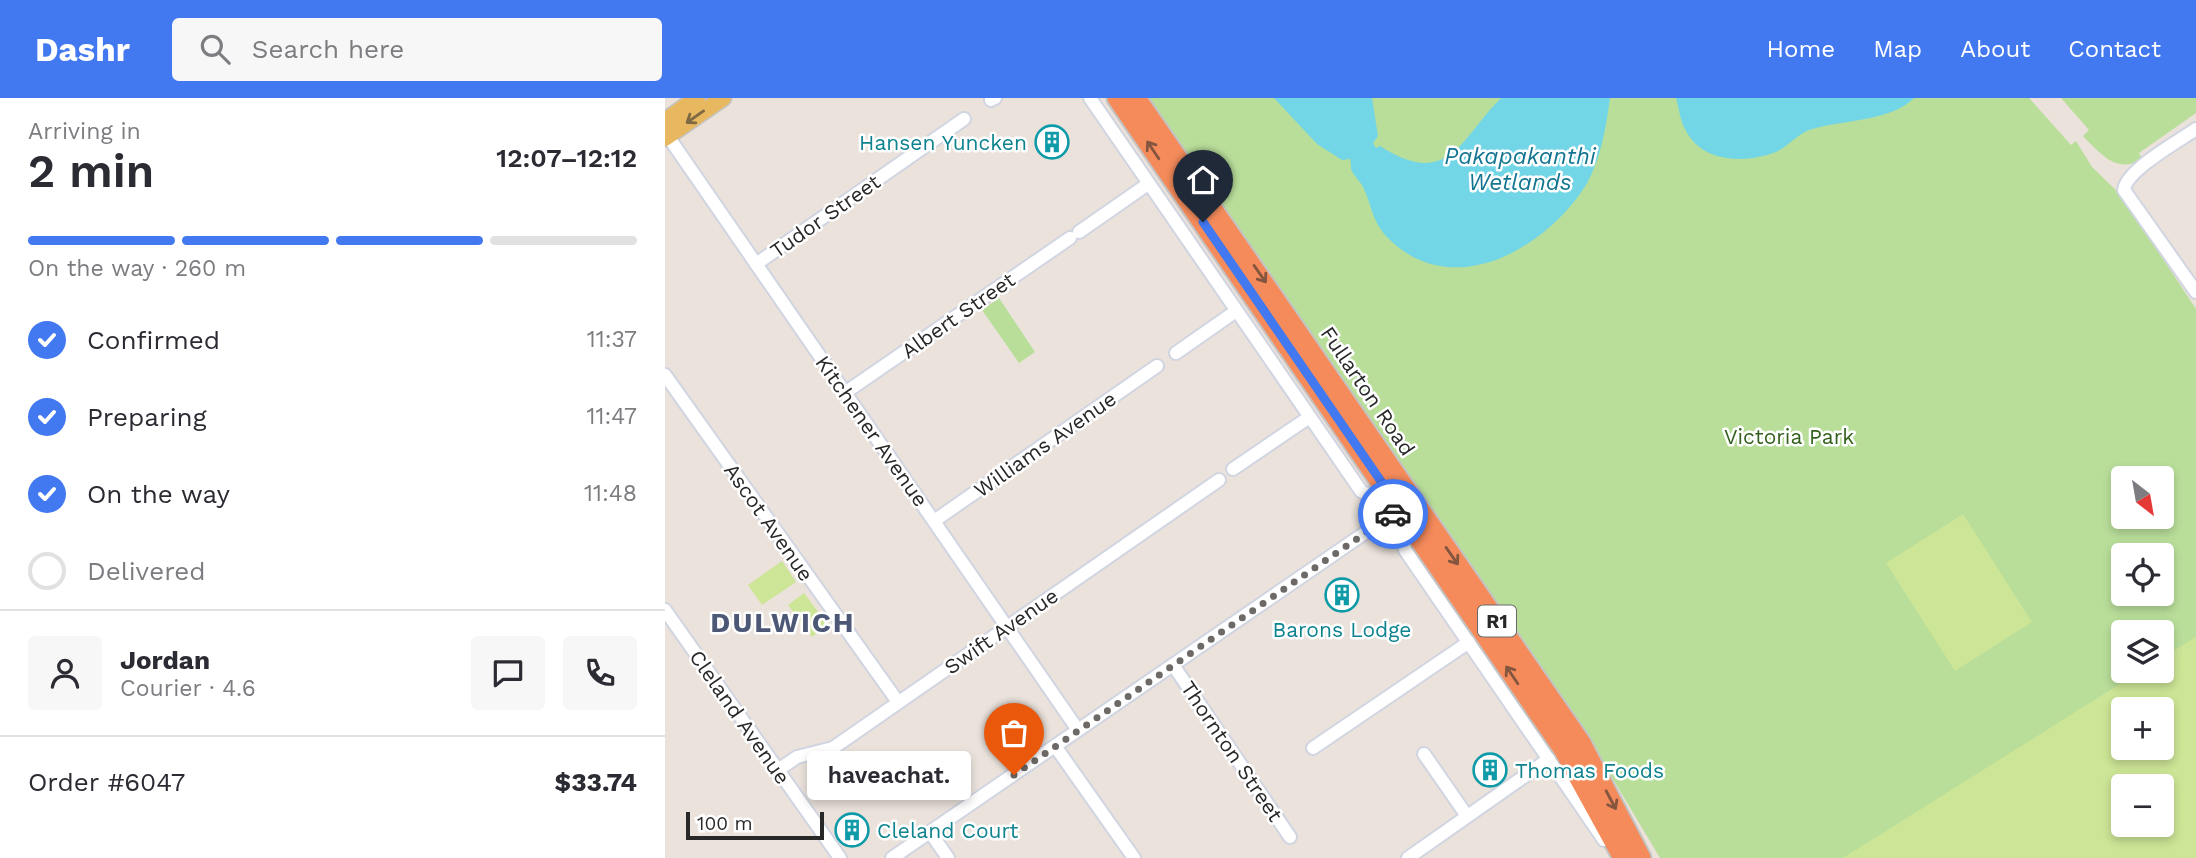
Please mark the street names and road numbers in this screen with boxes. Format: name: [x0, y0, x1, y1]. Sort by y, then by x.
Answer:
street label: Tudor Street: [765, 169, 885, 263]
street label: Albert Street: [896, 267, 1020, 363]
street label: Fullarton Road: [1316, 322, 1420, 460]
street label: Kitchener Avenue: [810, 351, 934, 511]
street label: Williams Avenue: [969, 386, 1121, 502]
street label: Ascot Avenue: [719, 458, 819, 586]
street label: Swift Avenue: [939, 583, 1063, 679]
road number: R1: [1478, 606, 1516, 636]
street label: Cleland Avenue: [684, 645, 796, 789]
street label: Thornton Street: [1176, 676, 1288, 826]

